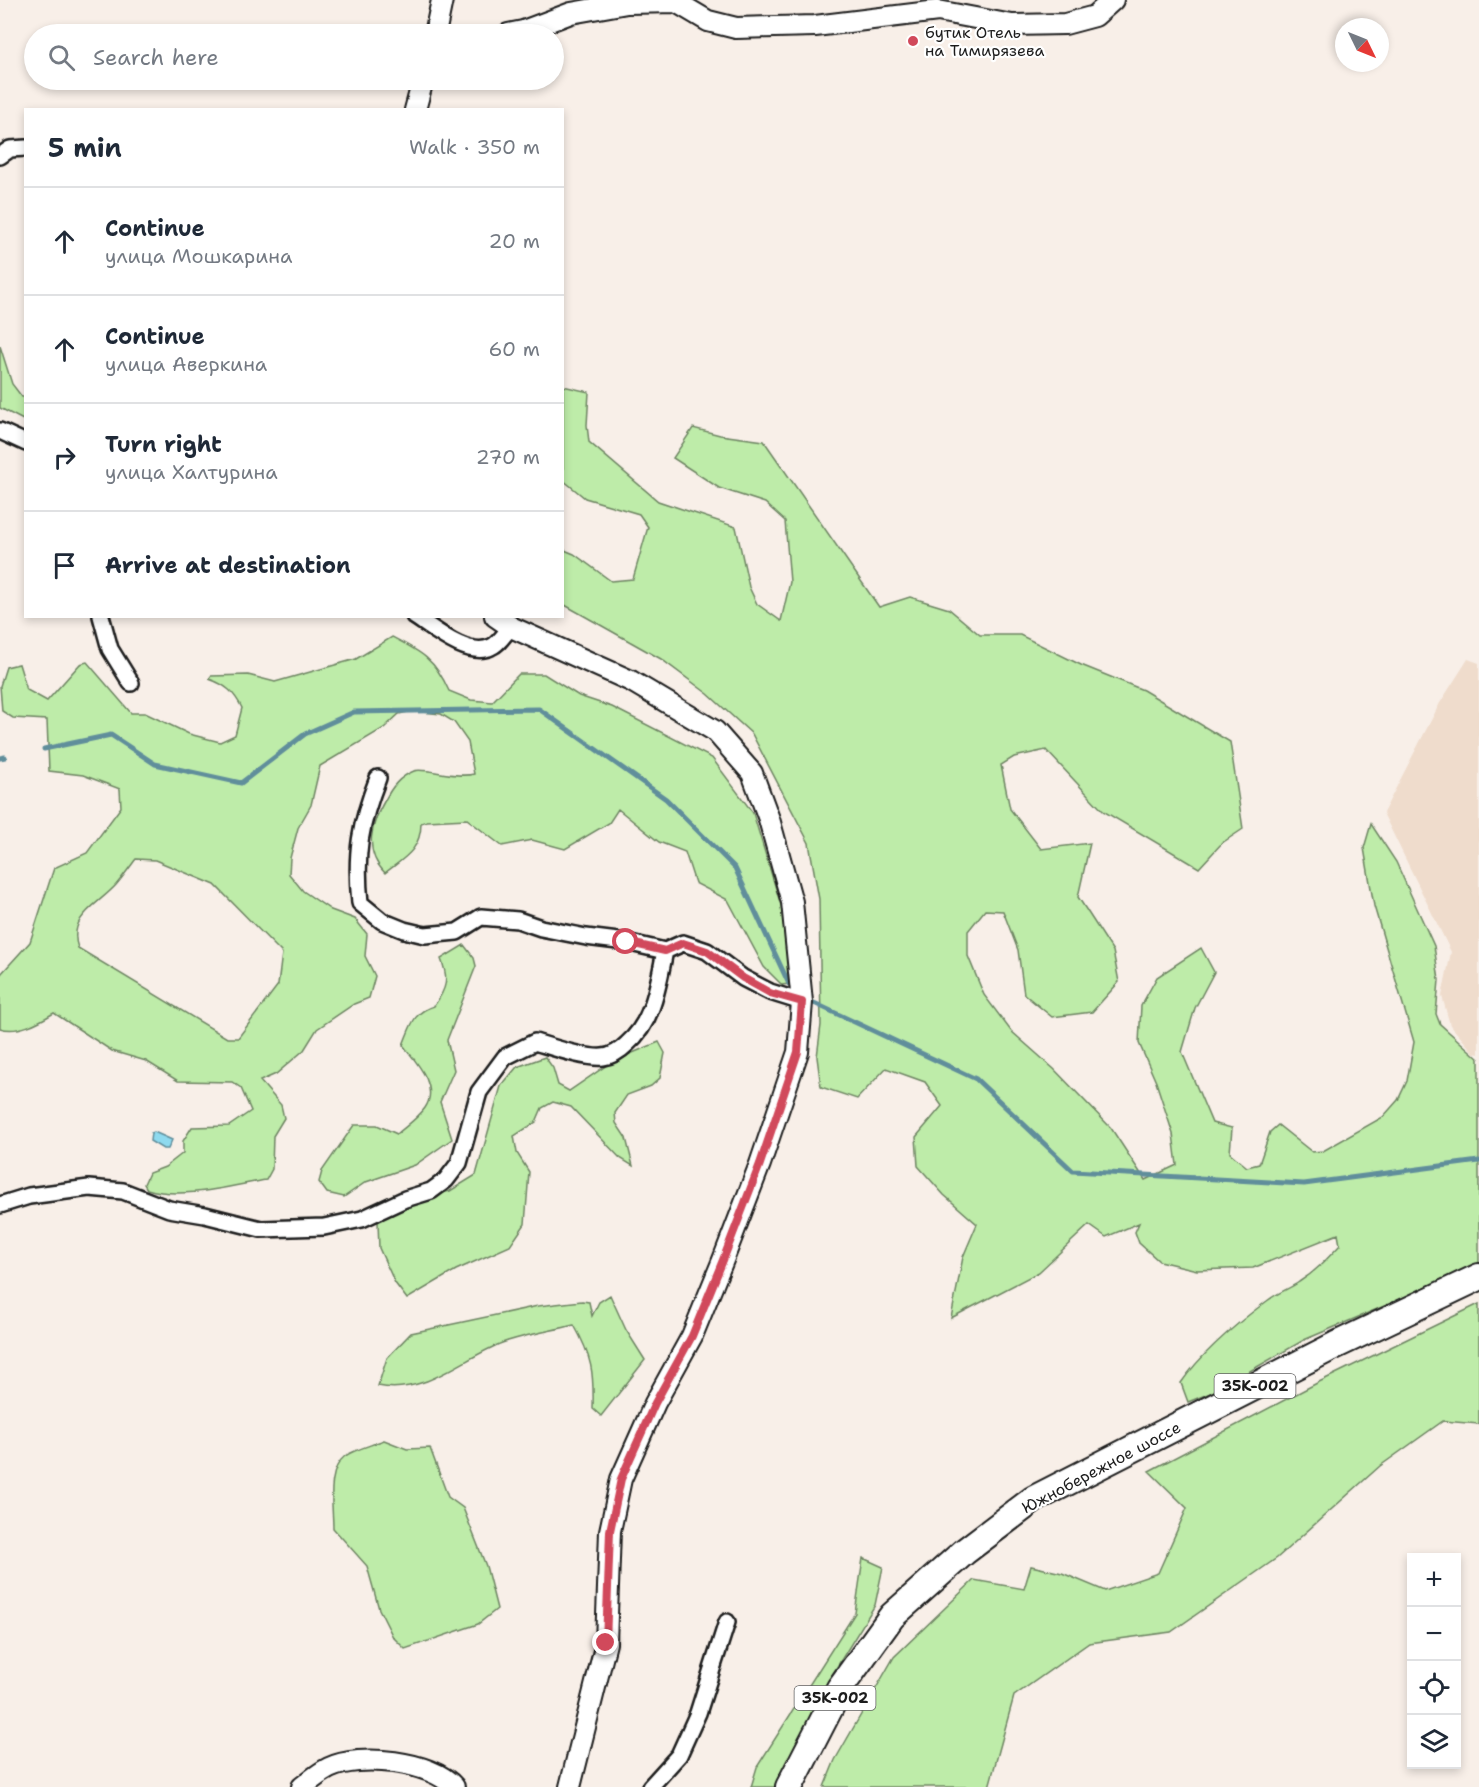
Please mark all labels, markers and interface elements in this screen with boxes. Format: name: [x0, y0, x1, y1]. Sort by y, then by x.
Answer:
north arrow: [1335, 18, 1389, 72]
place label: бутик Отель на Тимирязева: [925, 22, 1044, 61]
search box: [24, 24, 564, 90]
marker: бутик Отель на Тимирязева: [906, 34, 920, 48]
icon: search: [45, 41, 78, 74]
text: Search here: [93, 43, 219, 72]
text: 5 min: [48, 130, 122, 165]
text: Walk · 350 m: [409, 134, 540, 160]
text: Continue: [105, 214, 205, 243]
icon: ahead: [48, 225, 81, 258]
text: 20 m: [489, 228, 540, 254]
text: улица Мошкарина: [105, 243, 292, 269]
text: Continue: [105, 322, 205, 351]
icon: ahead: [48, 333, 81, 366]
text: 60 m: [488, 336, 540, 362]
text: улица Аверкина: [105, 351, 267, 377]
text: Turn right: [105, 430, 222, 459]
icon: right: [48, 441, 81, 474]
text: 270 m: [476, 444, 540, 470]
text: улица Халтурина: [105, 459, 278, 485]
icon: arrive: [48, 549, 81, 582]
text: Arrive at destination: [105, 551, 351, 580]
route start: [612, 928, 638, 954]
road number: 35К-002: [1214, 1374, 1296, 1398]
street label: Южнобережное шоссе: [1018, 1417, 1184, 1518]
map controls: [1407, 1553, 1461, 1769]
button: +: [1407, 1553, 1461, 1607]
button: −: [1407, 1607, 1461, 1661]
route end: [592, 1629, 618, 1655]
button: locate: [1407, 1661, 1461, 1715]
road number: 35К-002: [794, 1686, 876, 1710]
button: layers: [1407, 1715, 1461, 1769]

